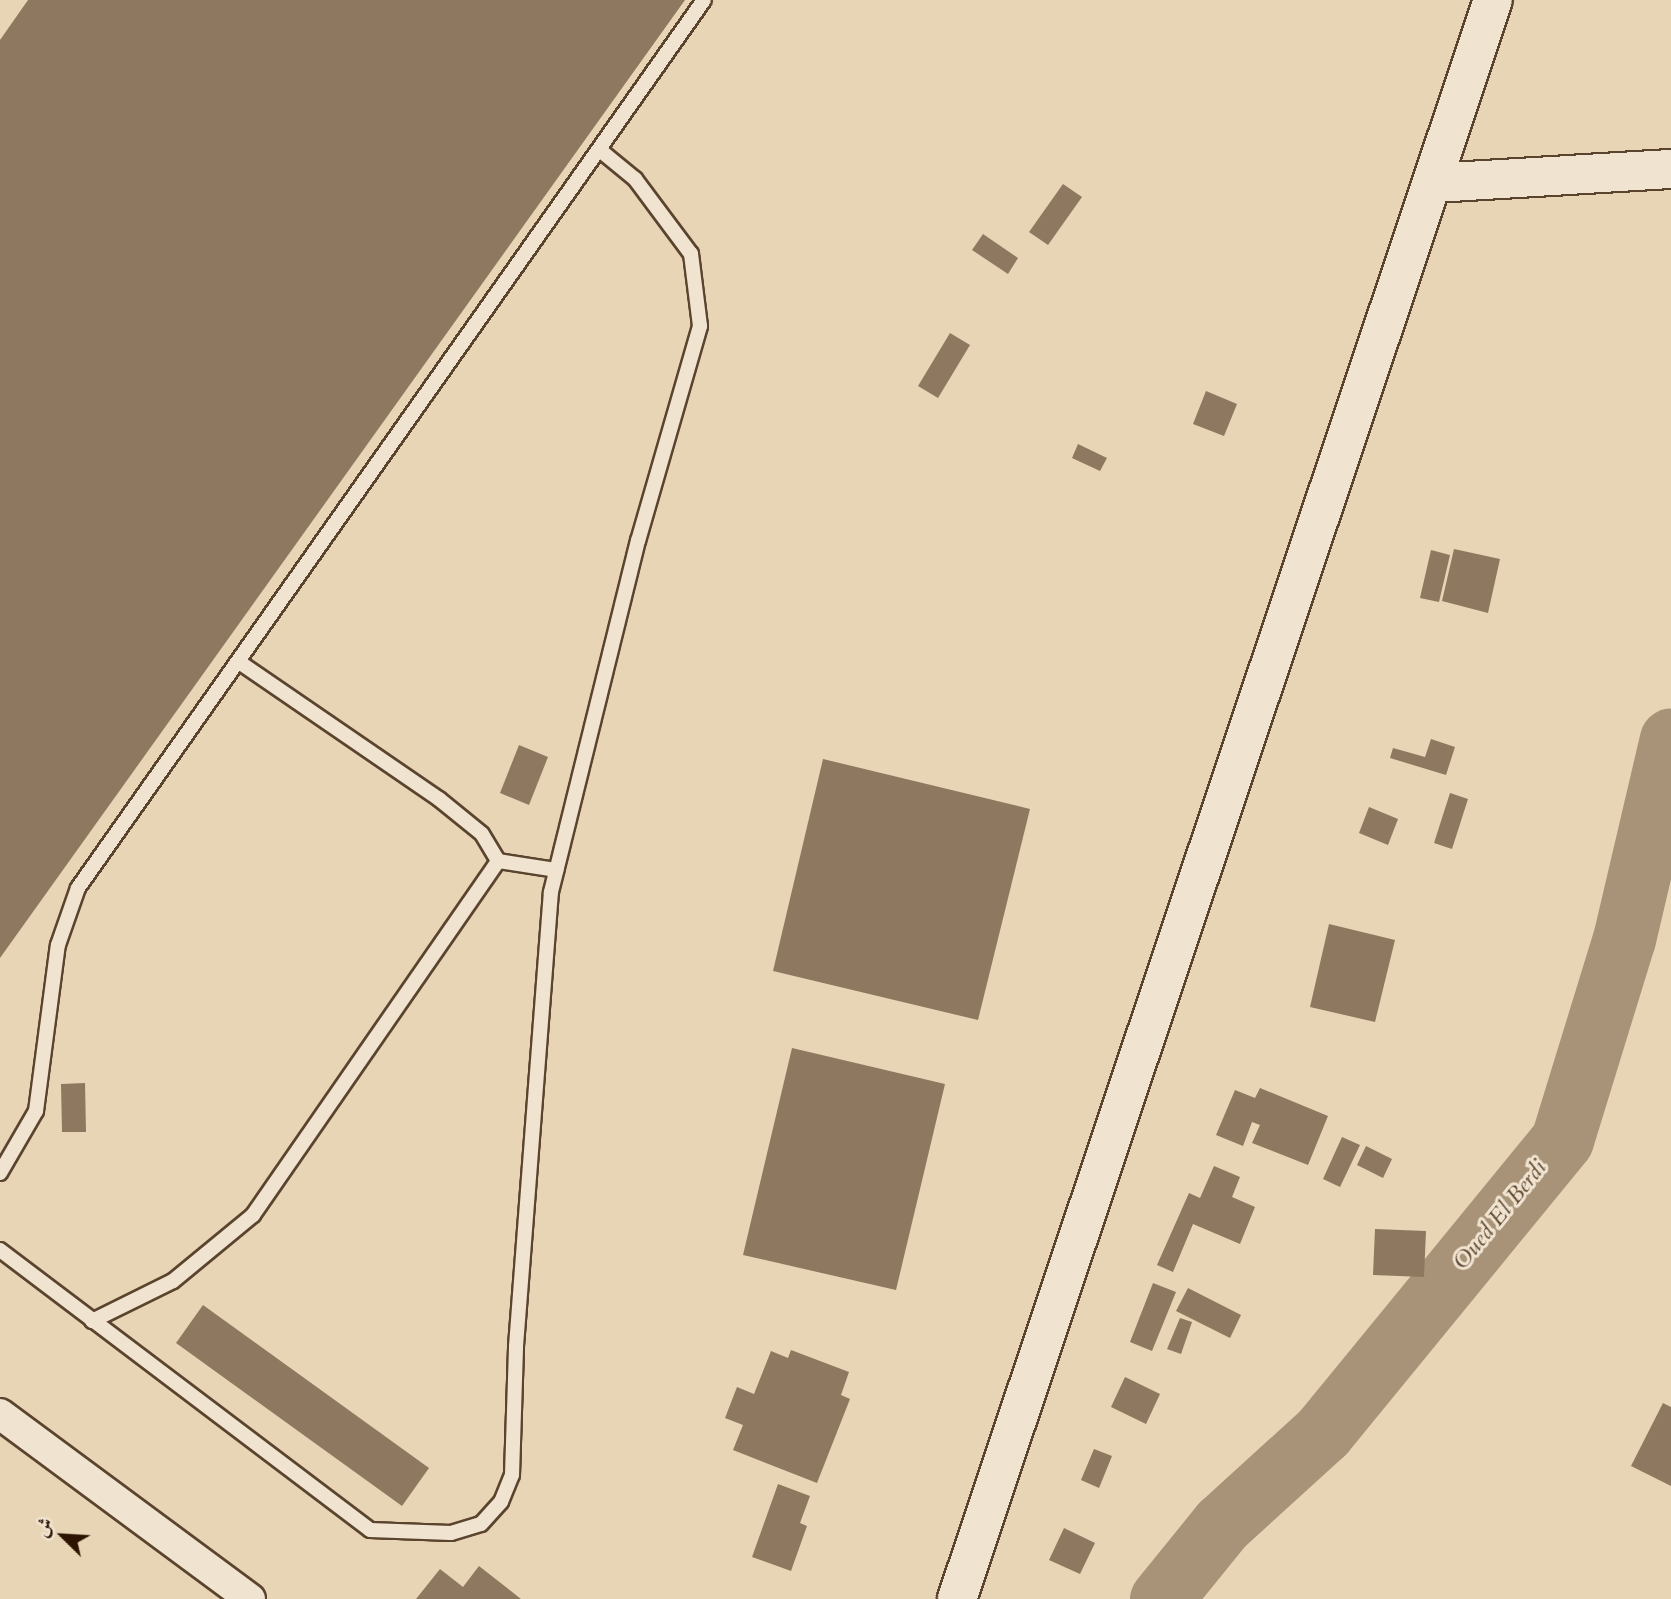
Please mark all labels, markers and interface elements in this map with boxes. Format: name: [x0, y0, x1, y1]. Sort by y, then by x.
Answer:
water label: Oued El Berdi: [1447, 1155, 1553, 1275]
north arrow: [28, 1501, 98, 1571]
text: ش: [28, 1514, 60, 1541]

